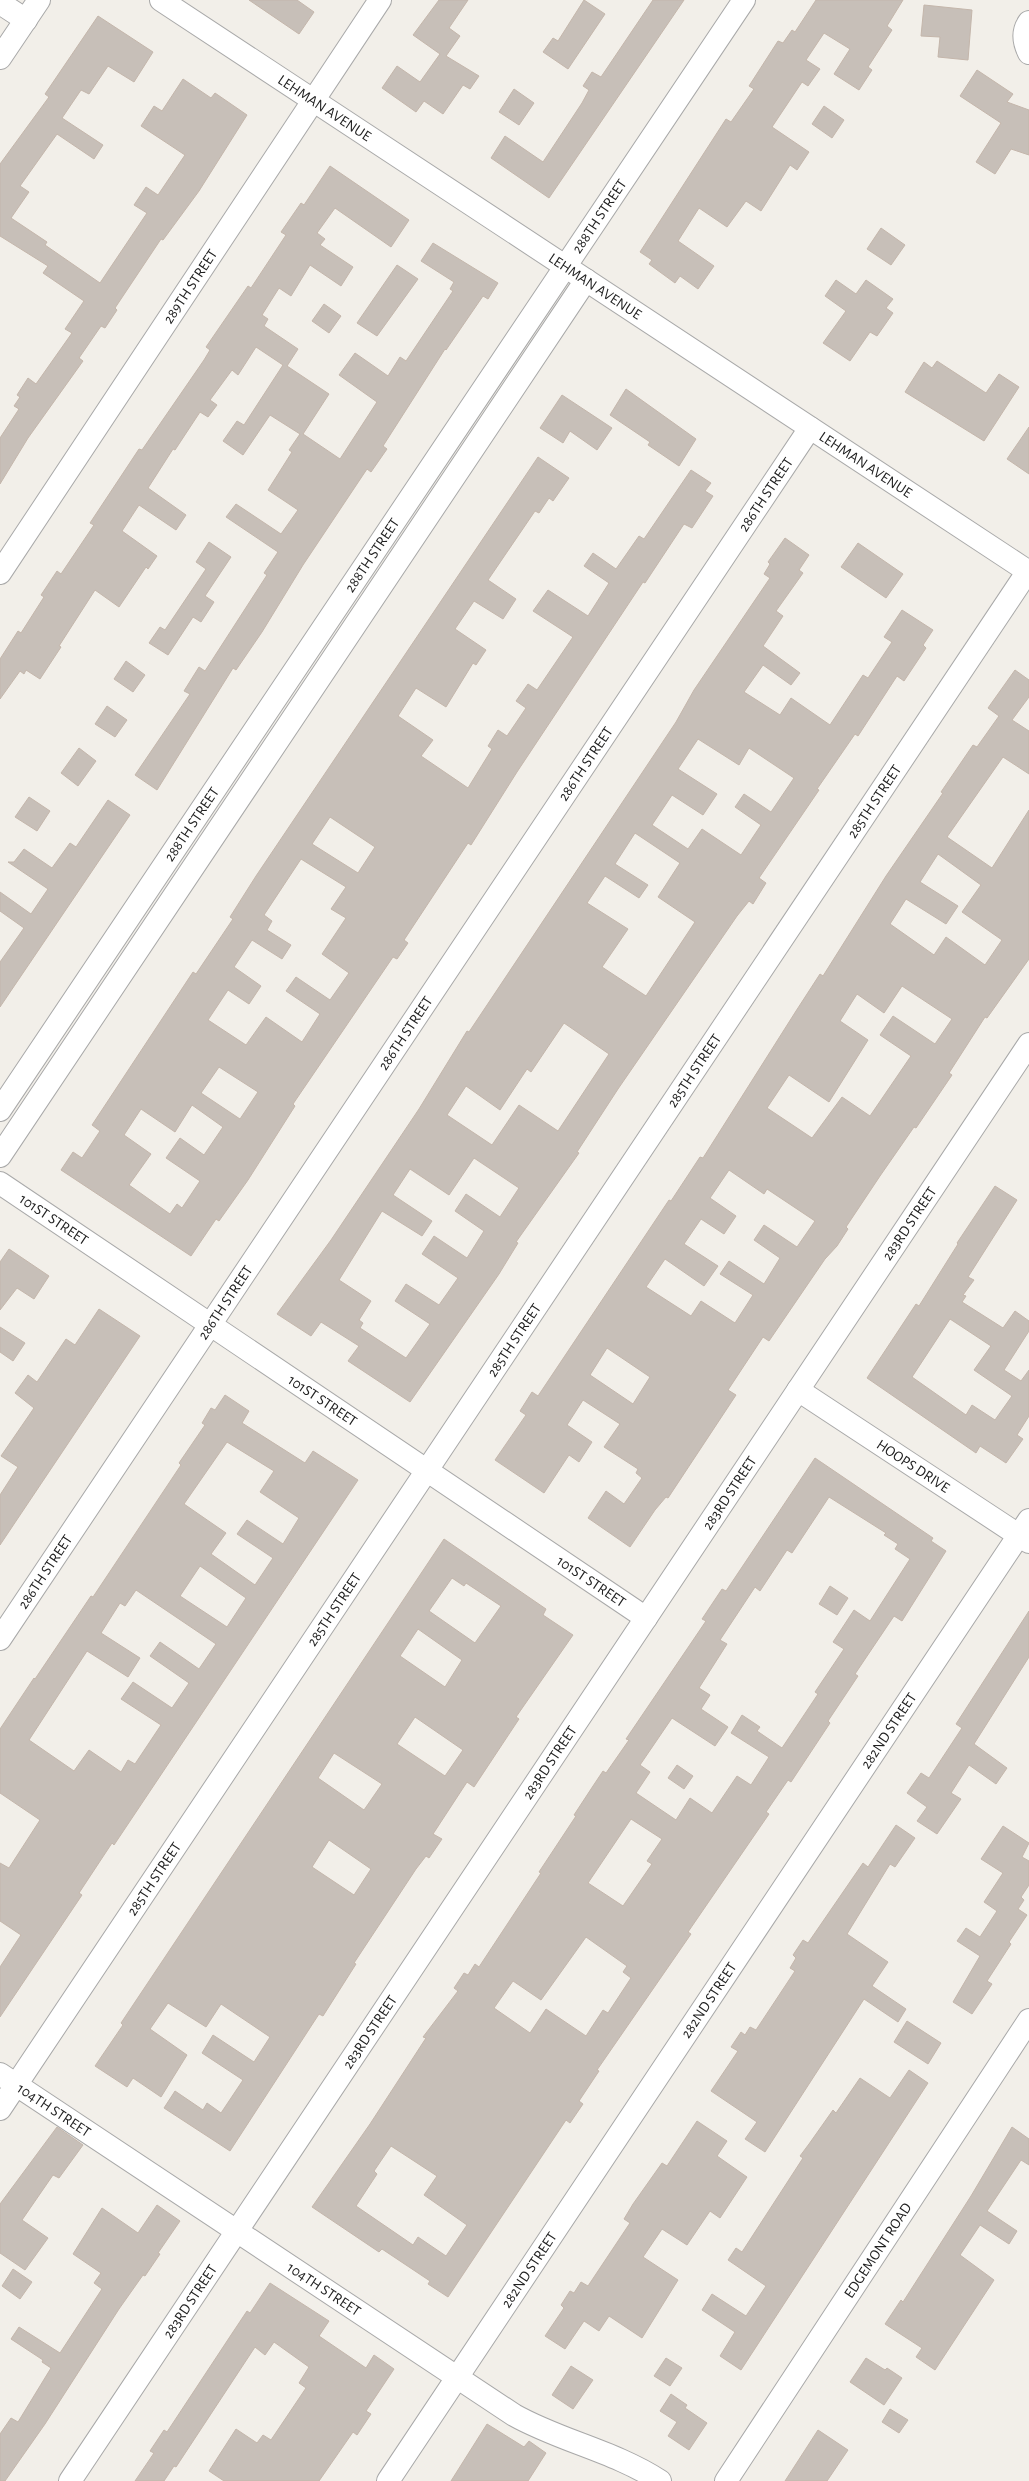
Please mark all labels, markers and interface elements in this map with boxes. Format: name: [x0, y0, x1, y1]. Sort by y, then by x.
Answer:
street label: LEHMAN AVENUE: [275, 72, 374, 144]
street label: 288TH STREET: [569, 176, 629, 256]
street label: 289TH STREET: [160, 246, 220, 326]
street label: LEHMAN AVENUE: [546, 250, 644, 322]
street label: LEHMAN AVENUE: [817, 428, 915, 500]
street label: 286TH STREET: [736, 454, 796, 534]
street label: 288TH STREET: [342, 515, 402, 595]
street label: 286TH STREET: [555, 724, 616, 803]
street label: 285TH STREET: [844, 761, 904, 841]
street label: 288TH STREET: [161, 784, 222, 864]
street label: 286TH STREET: [375, 993, 436, 1073]
street label: 285TH STREET: [664, 1031, 724, 1110]
street label: 283RD STREET: [879, 1183, 940, 1263]
street label: 101ST STREET: [17, 1191, 92, 1248]
street label: 286TH STREET: [195, 1262, 256, 1342]
street label: 285TH STREET: [484, 1300, 544, 1379]
street label: 101ST STREET: [286, 1372, 360, 1429]
street label: HOOPS DRIVE: [874, 1437, 952, 1495]
street label: 283RD STREET: [700, 1453, 760, 1532]
street label: 286TH STREET: [15, 1531, 75, 1611]
street label: 101ST STREET: [554, 1553, 629, 1610]
street label: 285TH STREET: [304, 1569, 364, 1649]
street label: 282ND STREET: [858, 1689, 919, 1771]
street label: 283RD STREET: [520, 1722, 580, 1802]
street label: 285TH STREET: [124, 1839, 184, 1918]
street label: 282ND STREET: [678, 1959, 740, 2041]
street label: 283RD STREET: [340, 1992, 400, 2071]
street label: 104TH STREET: [15, 2080, 94, 2140]
street label: EDGEMONT ROAD: [841, 2200, 914, 2301]
street label: 282ND STREET: [498, 2229, 560, 2310]
street label: 104TH STREET: [285, 2259, 364, 2319]
street label: 283RD STREET: [160, 2261, 220, 2341]

